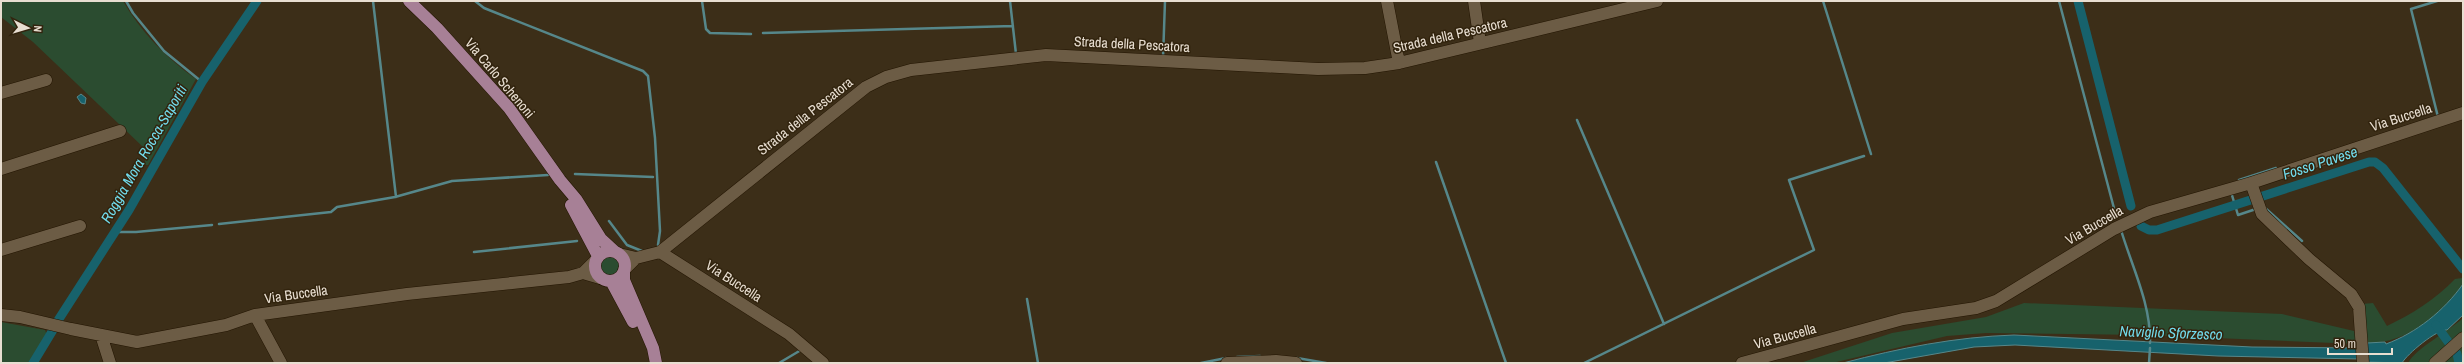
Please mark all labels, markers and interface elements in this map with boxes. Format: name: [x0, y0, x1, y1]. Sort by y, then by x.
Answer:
north arrow: [8, 8, 48, 48]
street label: Strada della Pescatora: [1391, 13, 1509, 57]
text: N: [31, 25, 45, 33]
street label: Strada della Pescatora: [1074, 32, 1191, 56]
street label: Via Carlo Schenoni: [461, 34, 539, 122]
street label: Strada della Pescatora: [754, 73, 857, 159]
water label: Roggia Mora Rocca-Saporiti: [95, 80, 192, 227]
street label: Via Buccella: [2368, 98, 2435, 135]
water label: Fosso Pavese: [2280, 141, 2360, 184]
street label: Via Buccella: [2062, 201, 2127, 249]
street label: Via Buccella: [702, 256, 766, 306]
street label: Via Buccella: [263, 281, 329, 307]
street label: Via Buccella: [1752, 319, 1819, 353]
water label: Naviglio Sforzesco: [2119, 320, 2223, 345]
scale bar: [2328, 330, 2392, 356]
text: 50 m: [2334, 336, 2356, 352]

